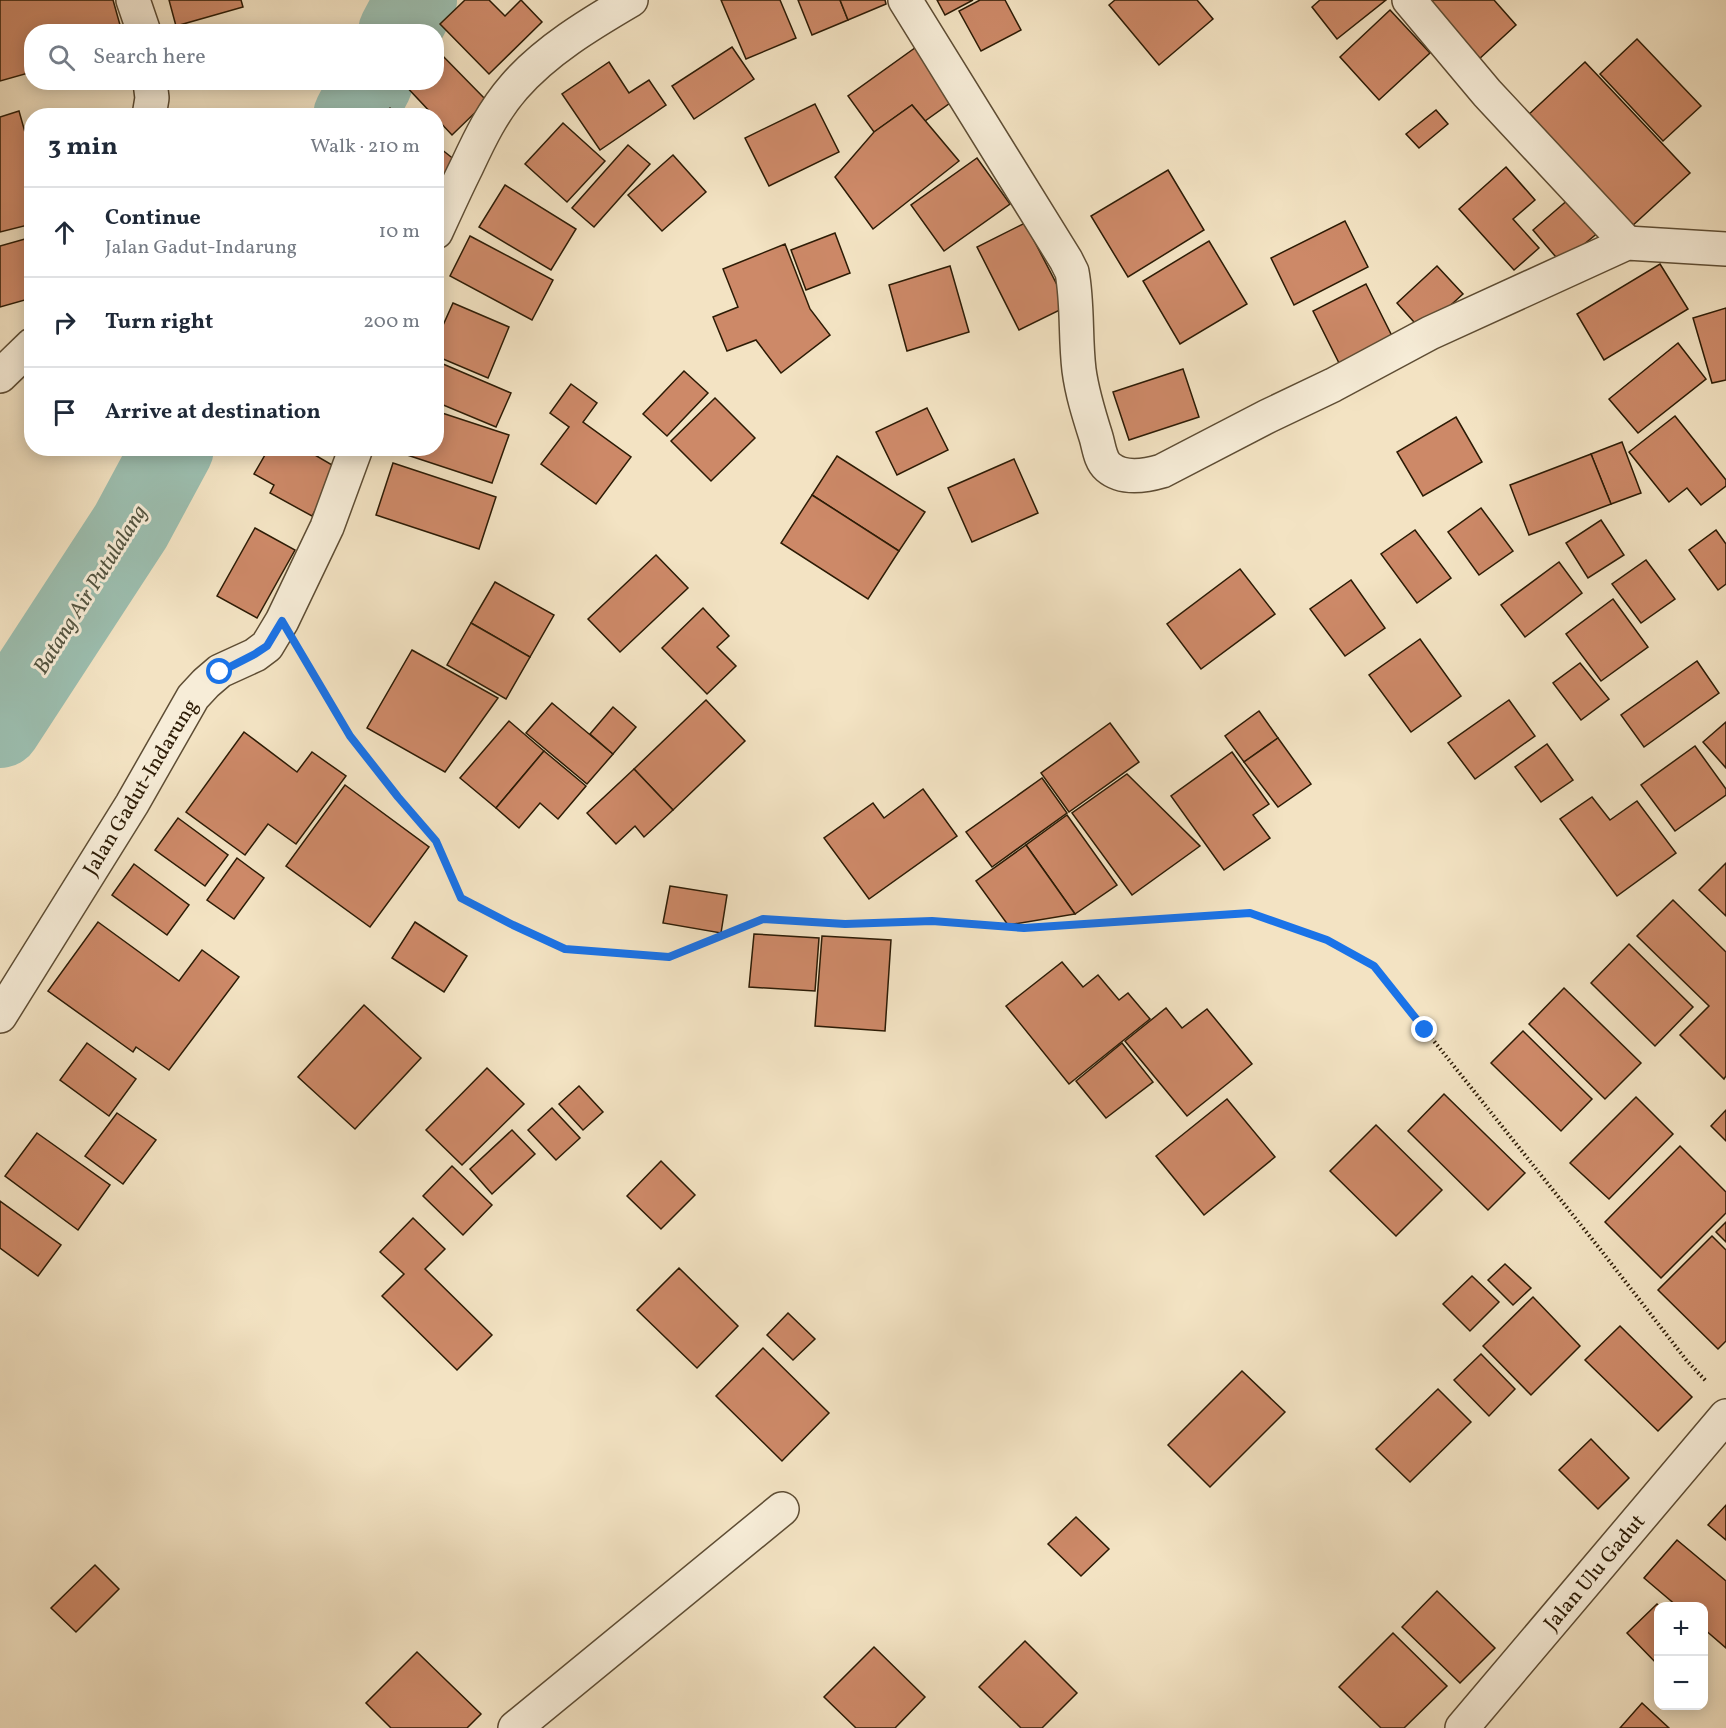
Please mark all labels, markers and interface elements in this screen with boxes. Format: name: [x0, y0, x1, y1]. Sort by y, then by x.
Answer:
search box: [24, 24, 444, 90]
icon: search: [45, 41, 78, 74]
text: Search here: [93, 42, 206, 73]
text: 3 min: [48, 129, 118, 165]
text: Walk · 210 m: [310, 133, 420, 161]
text: Continue: [105, 203, 201, 234]
icon: ahead: [48, 216, 81, 249]
text: 10 m: [379, 218, 420, 246]
text: Jalan Gadut-Indarung: [105, 234, 297, 262]
icon: right: [48, 306, 81, 339]
text: Turn right: [105, 307, 213, 338]
text: 200 m: [363, 308, 420, 336]
icon: arrive: [48, 396, 81, 429]
text: Arrive at destination: [105, 397, 321, 428]
water label: Batang Air Putulalang: [27, 500, 156, 681]
route start: [206, 658, 232, 684]
street label: Jalan Gadut-Indarung: [77, 694, 206, 882]
route end: [1411, 1016, 1437, 1042]
street label: Jalan Ulu Gadut: [1538, 1508, 1653, 1638]
map controls: [1654, 1602, 1708, 1710]
button: +: [1654, 1602, 1708, 1656]
button: −: [1654, 1656, 1708, 1710]

